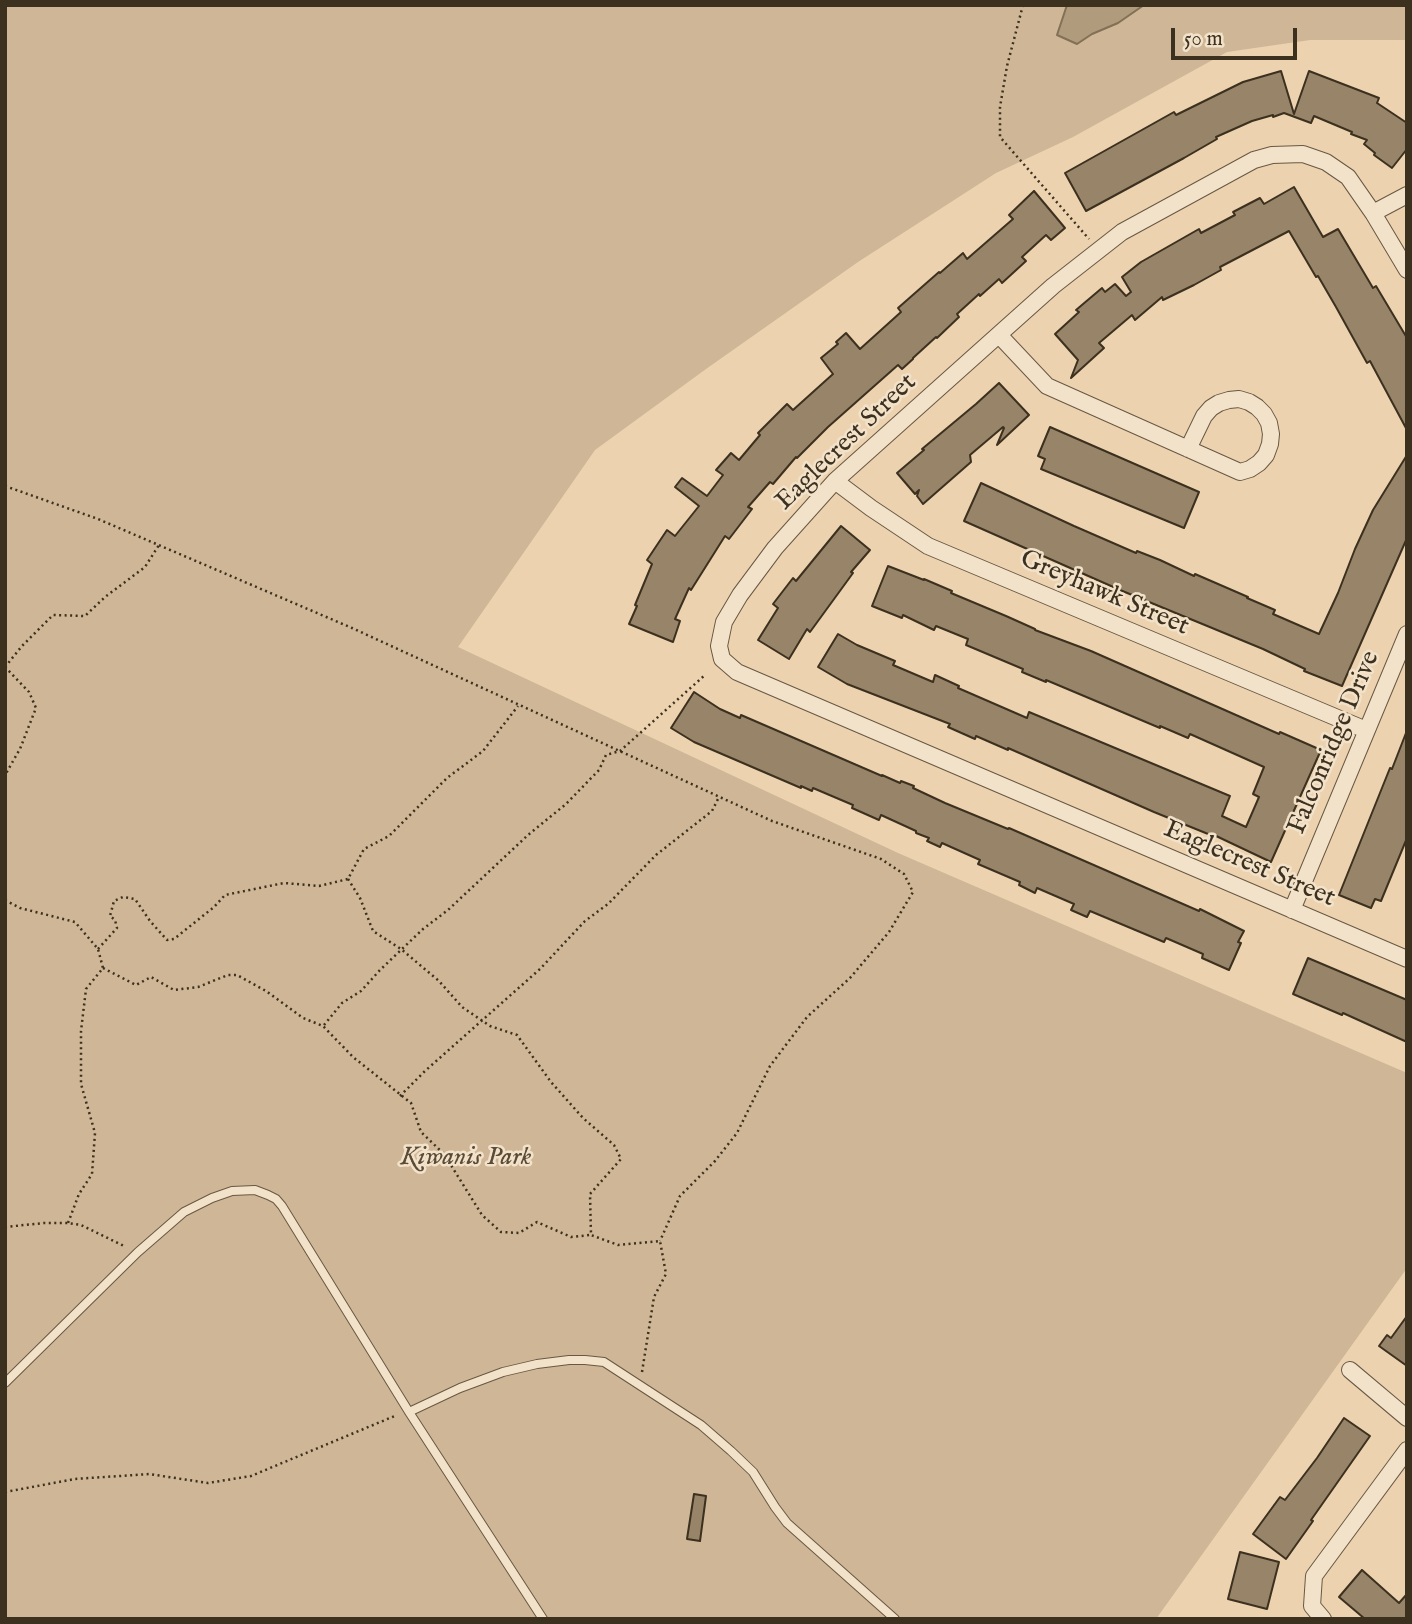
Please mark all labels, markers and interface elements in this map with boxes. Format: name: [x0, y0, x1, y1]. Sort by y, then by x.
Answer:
scale bar: [1174, 14, 1300, 58]
text: 50 m: [1184, 26, 1223, 53]
street label: Eaglecrest Street: [770, 368, 924, 518]
street label: Greyhawk Street: [1015, 544, 1193, 644]
street label: Falconridge Drive: [1282, 647, 1388, 839]
street label: Eaglecrest Street: [1159, 815, 1339, 915]
park label: Kiwanis Park: [400, 1143, 532, 1175]

